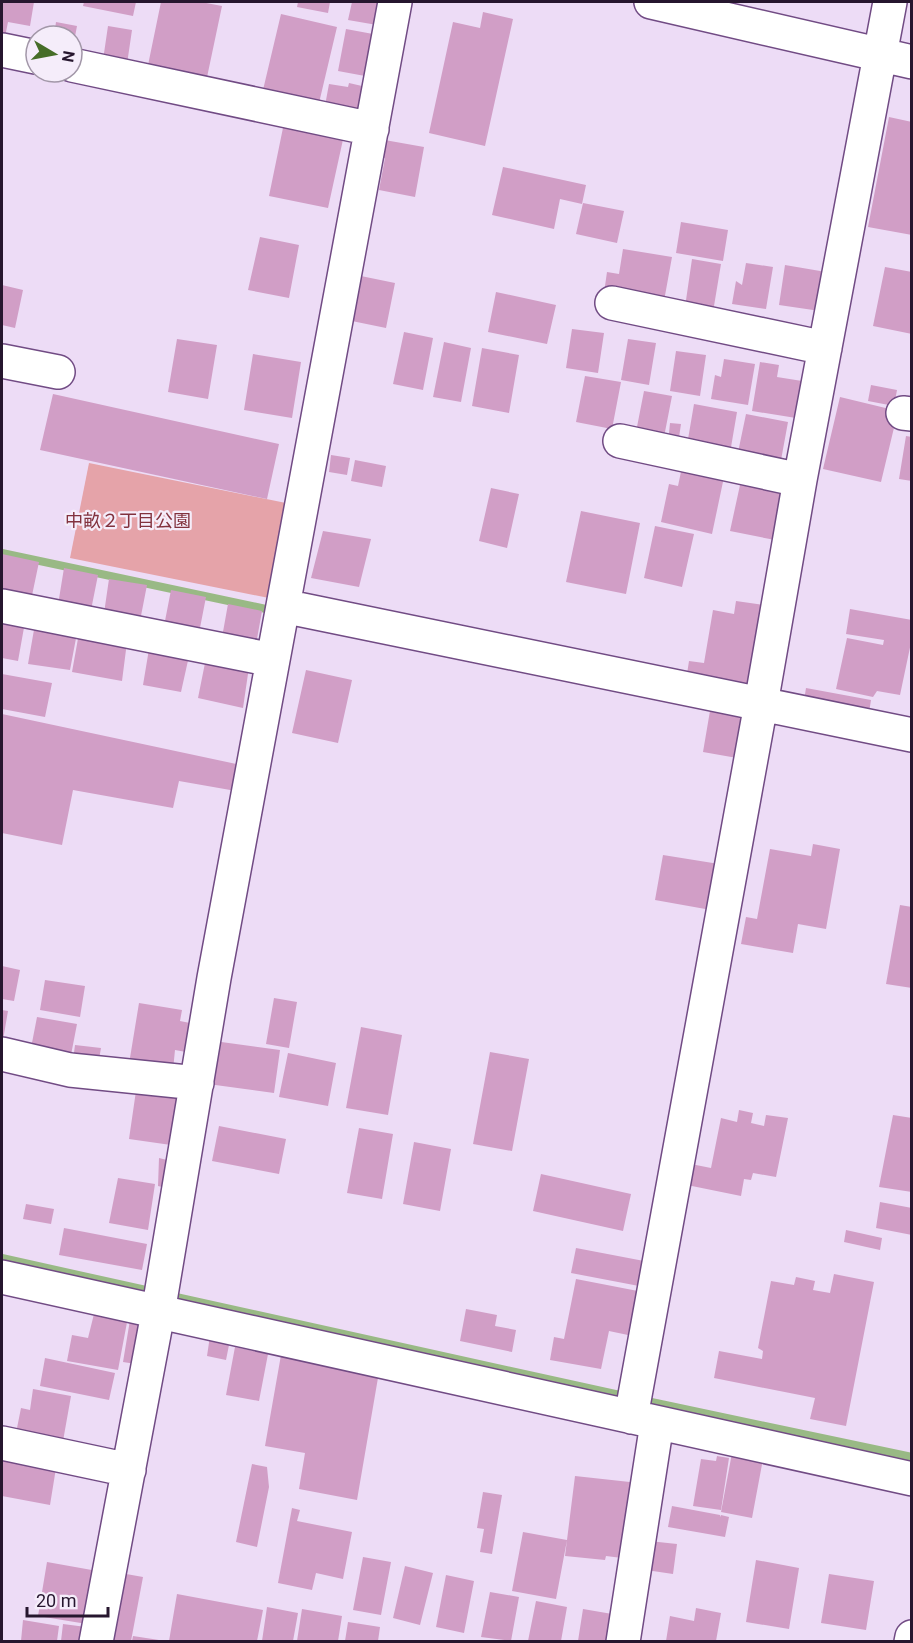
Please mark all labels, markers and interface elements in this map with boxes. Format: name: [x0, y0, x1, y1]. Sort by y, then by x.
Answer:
north arrow: [24, 24, 84, 84]
text: N: [58, 49, 79, 64]
park label: 中畝２丁目公園: [65, 510, 191, 531]
scale bar: [27, 1580, 108, 1618]
text: 20 m: [36, 1590, 76, 1611]

